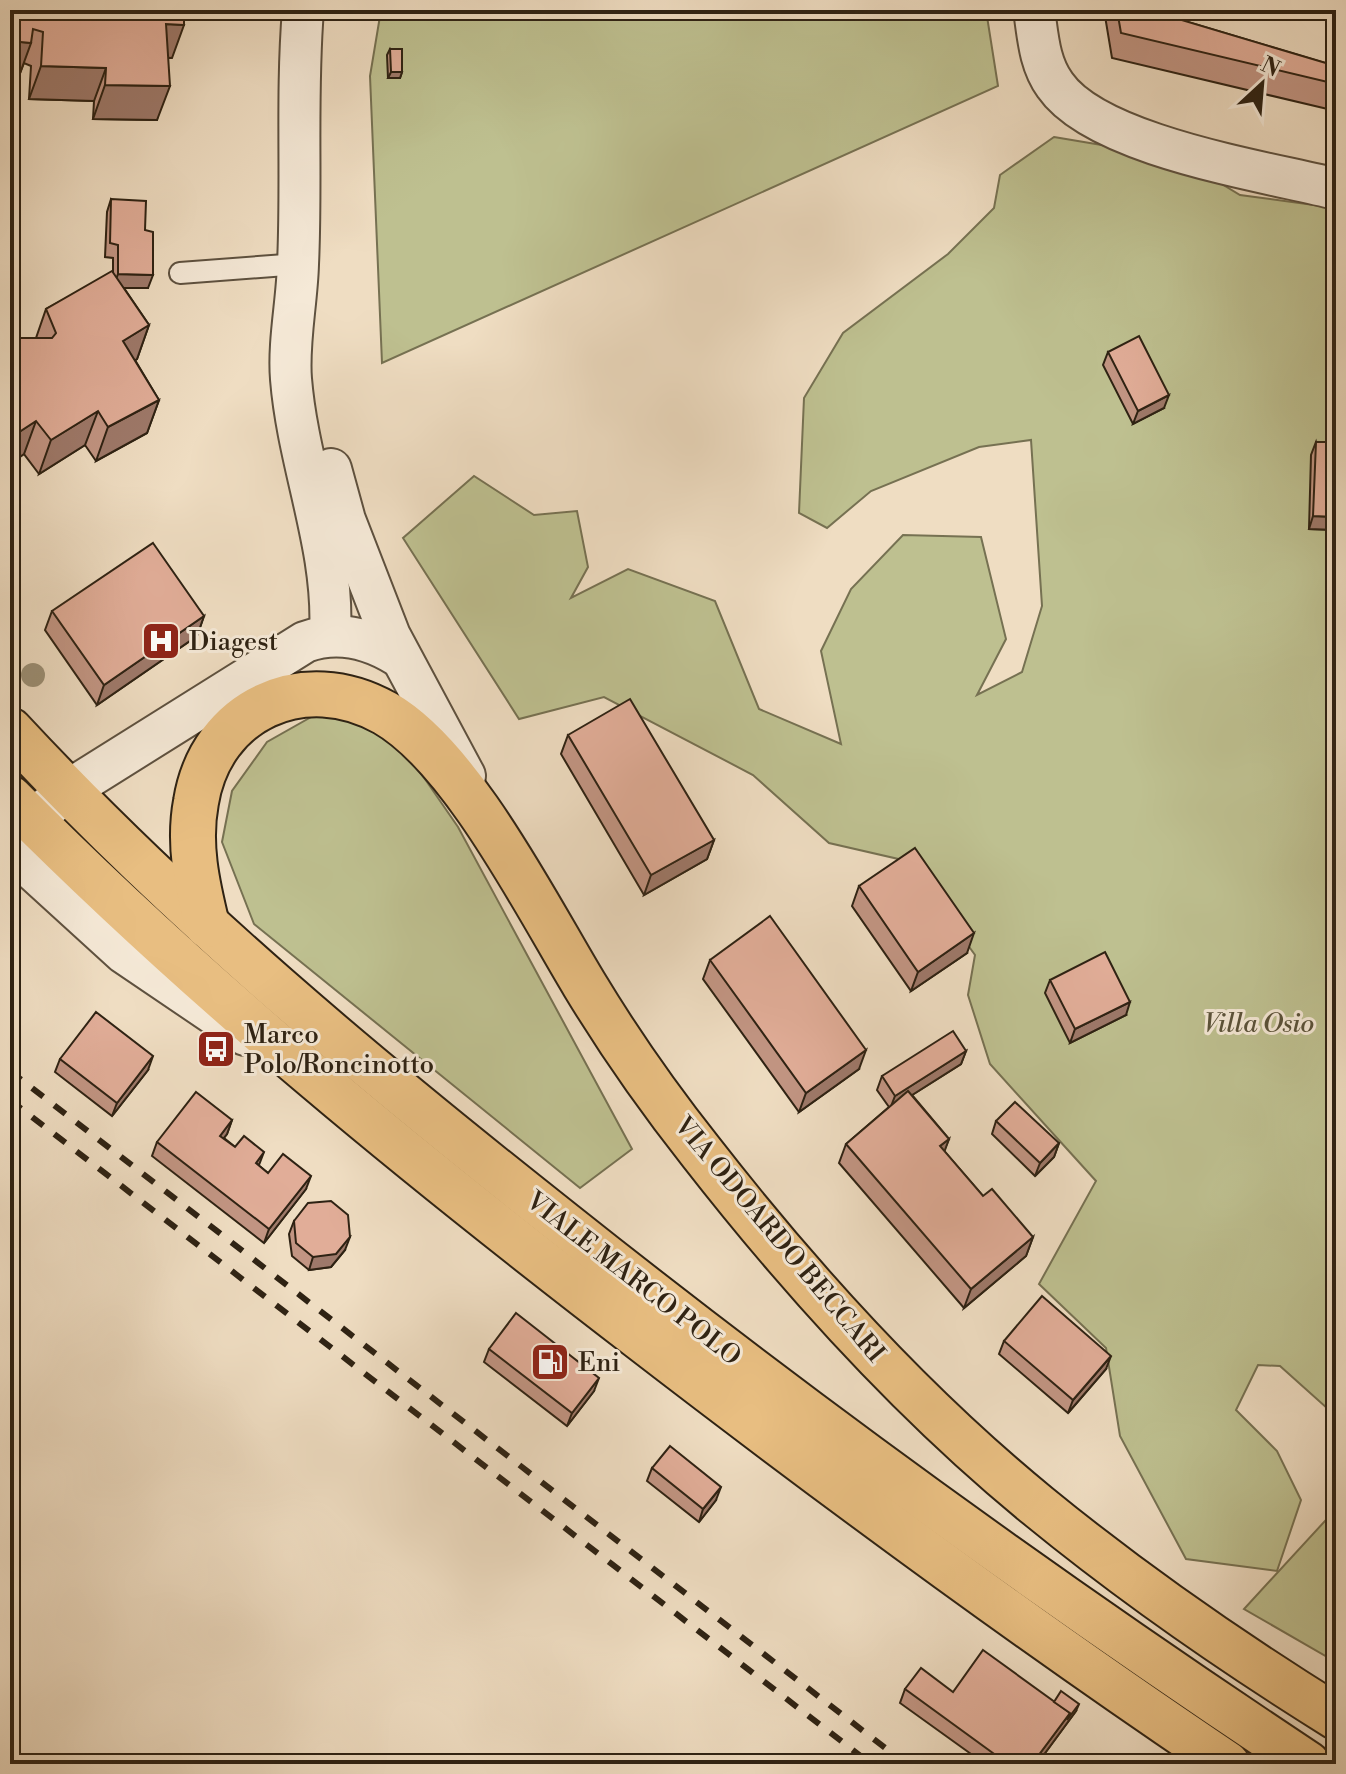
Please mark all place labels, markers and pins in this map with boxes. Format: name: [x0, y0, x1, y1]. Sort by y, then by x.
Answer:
hospital icon: Diagest: [140, 620, 182, 662]
place label: Diagest: [189, 626, 278, 658]
place label: Marco Polo/Roncinotto: [244, 1019, 434, 1081]
bus stop icon: Marco Polo/Roncinotto: [195, 1028, 237, 1070]
fuel station icon: Eni: [529, 1341, 571, 1383]
place label: Eni: [578, 1347, 620, 1379]

